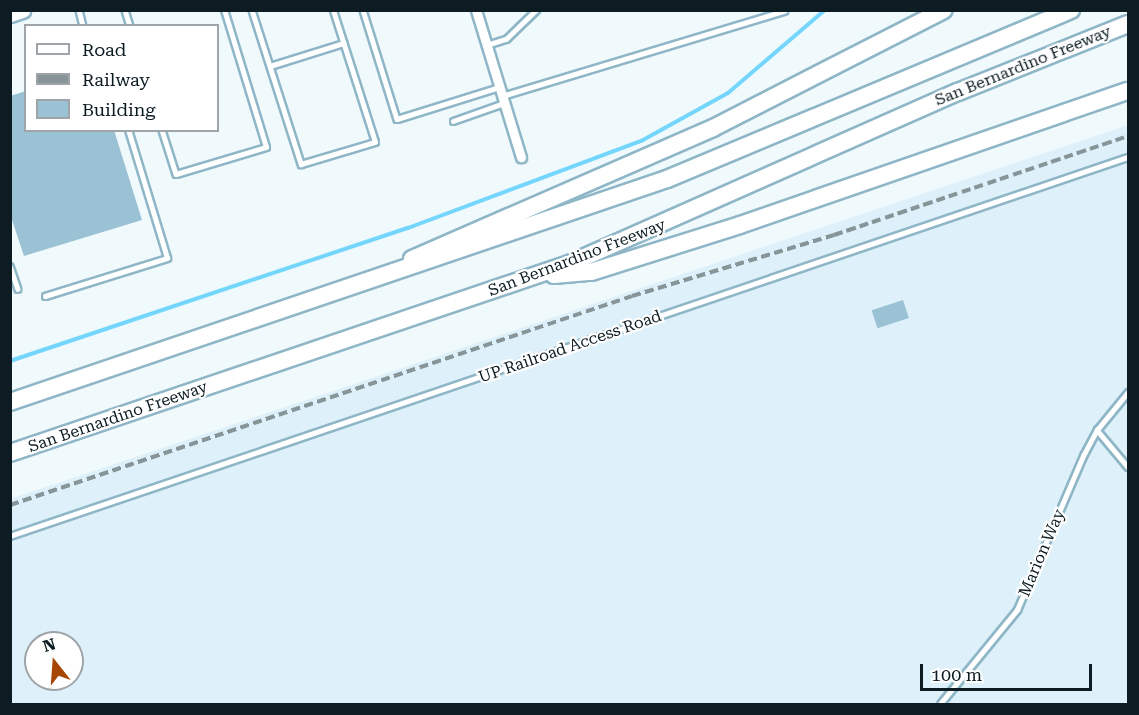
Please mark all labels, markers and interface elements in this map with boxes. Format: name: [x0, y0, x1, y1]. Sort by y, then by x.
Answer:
street label: San Bernardino Freeway: [932, 22, 1114, 110]
legend: [24, 24, 219, 132]
text: Road: [82, 39, 126, 60]
text: Railway: [82, 69, 150, 90]
text: Building: [82, 99, 156, 120]
street label: San Bernardino Freeway: [486, 215, 668, 301]
street label: UP Railroad Access Road: [476, 307, 664, 387]
street label: San Bernardino Freeway: [26, 377, 210, 457]
street label: Marion Way: [1015, 506, 1069, 600]
north arrow: [24, 631, 84, 691]
text: N: [40, 634, 58, 656]
scale bar: [923, 652, 1096, 690]
text: 100 m: [931, 664, 982, 685]

